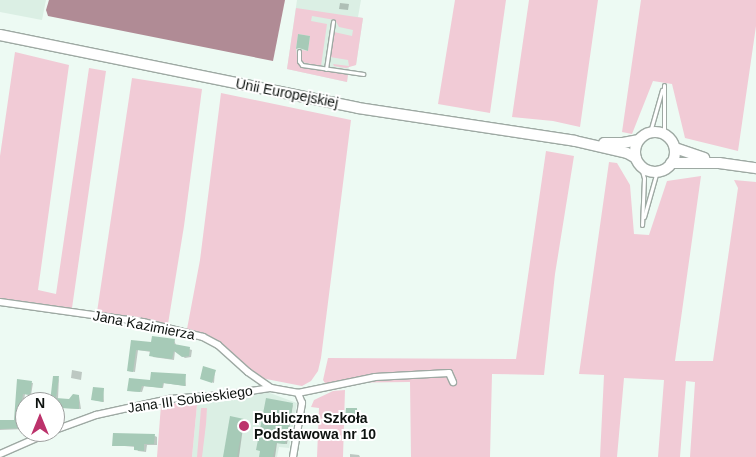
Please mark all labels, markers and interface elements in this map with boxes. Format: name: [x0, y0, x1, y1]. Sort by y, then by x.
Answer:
street label: Unii Europejskiej: [234, 75, 340, 111]
street label: Jana Kazimierza: [92, 307, 196, 343]
street label: Jana III Sobieskiego: [126, 382, 254, 416]
north arrow: [15, 392, 65, 442]
text: N: [35, 395, 45, 411]
place label: Publiczna Szkoła Podstawowa nr 10: [254, 410, 376, 442]
marker: Publiczna Szkoła Podstawowa nr 10: [238, 420, 250, 432]

